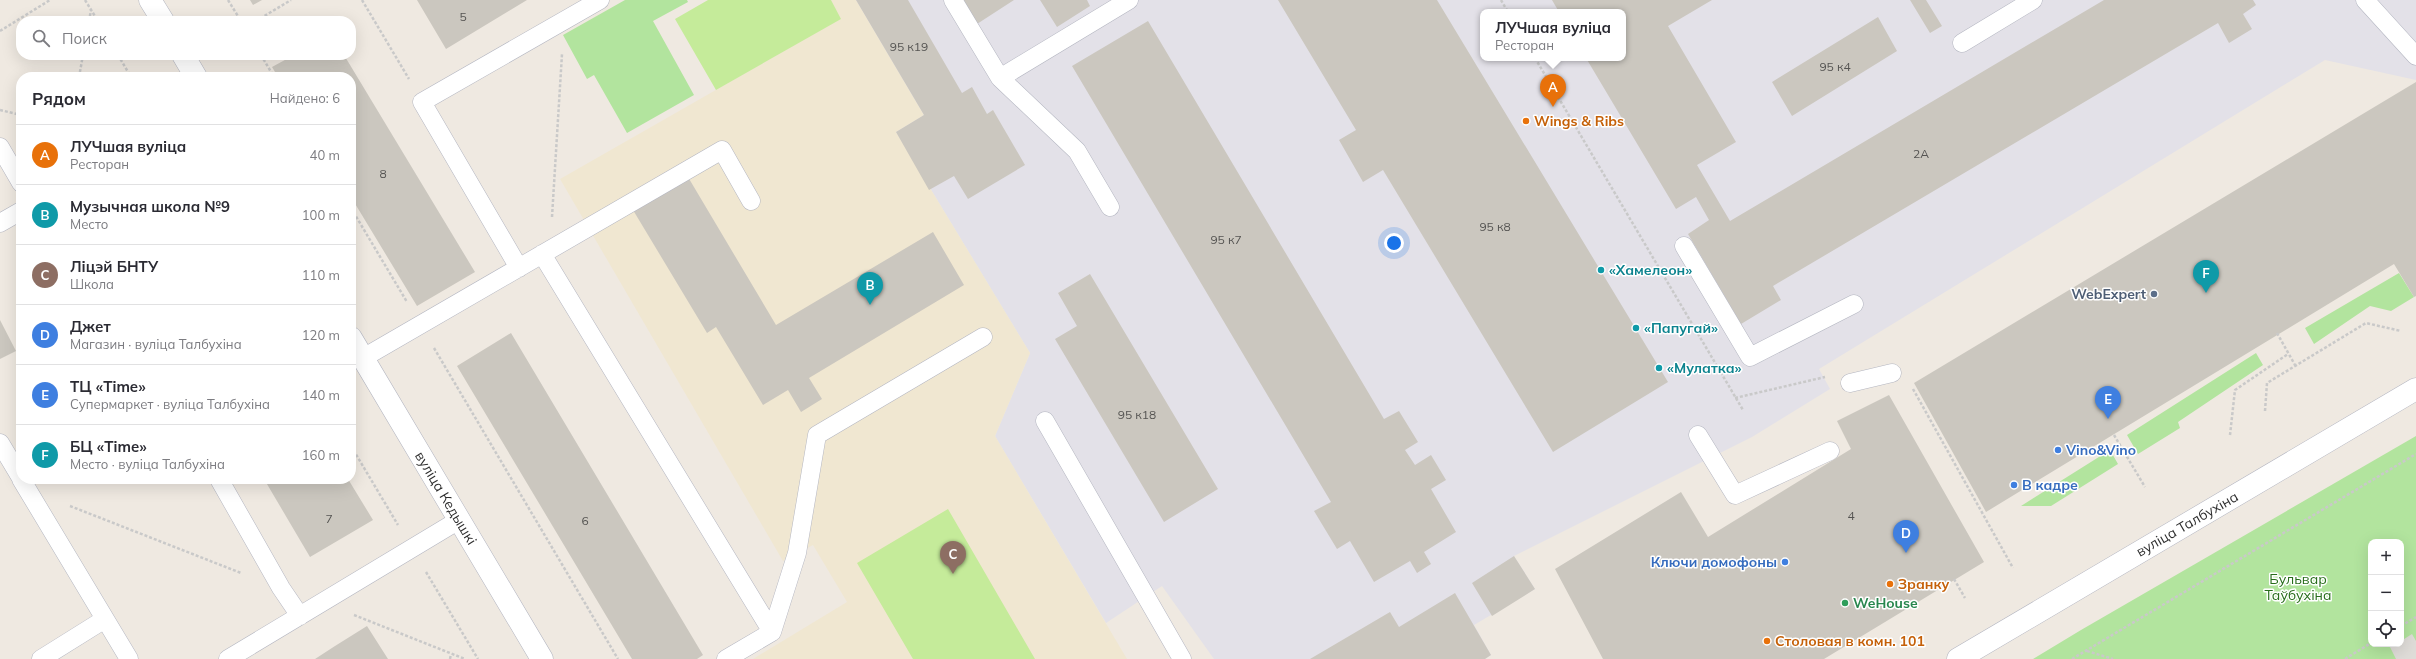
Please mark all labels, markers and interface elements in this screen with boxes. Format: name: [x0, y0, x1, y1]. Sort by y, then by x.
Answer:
house number: 5: [459, 9, 467, 24]
popup: [1480, 9, 1626, 61]
search box: [16, 16, 356, 60]
text: ЛУЧшая вуліца: [1495, 18, 1611, 37]
icon: search: [30, 27, 52, 49]
text: Поиск: [62, 29, 107, 48]
text: Ресторан: [1495, 37, 1554, 53]
house number: 95 к19: [890, 39, 928, 54]
house number: 95 к4: [1819, 59, 1851, 74]
pin: A: [1540, 74, 1566, 107]
text: Рядом: [32, 88, 86, 109]
text: Найдено: 6: [270, 90, 340, 106]
place label: Wings & Ribs: [1534, 112, 1624, 130]
marker: Wings & Ribs: [1521, 116, 1531, 126]
text: ЛУЧшая вуліца: [70, 137, 186, 156]
house number: 2А: [1913, 146, 1929, 161]
text: A: [40, 147, 50, 163]
text: 40 m: [310, 147, 340, 163]
text: Ресторан: [70, 156, 129, 172]
house number: 8: [379, 166, 387, 181]
text: Музычная школа №9: [70, 197, 230, 216]
text: B: [41, 207, 49, 223]
text: 100 m: [302, 207, 340, 223]
text: Место: [70, 216, 108, 232]
house number: 95 к8: [1479, 219, 1511, 234]
house number: 95 к7: [1210, 232, 1242, 247]
your location: [1384, 233, 1404, 253]
text: Ліцэй БНТУ: [70, 257, 158, 276]
pin: F: [2193, 260, 2219, 293]
place label: «Хамелеон»: [1609, 261, 1692, 279]
marker: «Хамелеон»: [1596, 265, 1606, 275]
text: C: [41, 267, 49, 283]
text: 110 m: [302, 267, 340, 283]
pin: B: [857, 272, 883, 305]
text: Школа: [70, 276, 114, 292]
place label: WebExpert: [2071, 285, 2147, 303]
marker: WebExpert: [2149, 289, 2159, 299]
text: Джет: [70, 317, 111, 336]
place label: «Папугай»: [1644, 319, 1718, 337]
marker: «Папугай»: [1631, 323, 1641, 333]
text: D: [40, 327, 50, 343]
text: 120 m: [302, 327, 340, 343]
text: Магазин · вуліца Талбухіна: [70, 336, 242, 352]
place label: «Мулатка»: [1667, 359, 1742, 377]
marker: «Мулатка»: [1654, 363, 1664, 373]
text: ТЦ «Time»: [70, 377, 146, 396]
pin: E: [2095, 386, 2121, 419]
text: E: [41, 387, 49, 403]
text: 140 m: [302, 387, 340, 403]
text: Супермаркет · вуліца Талбухіна: [70, 396, 270, 412]
house number: 95 к18: [1118, 407, 1156, 422]
text: БЦ «Time»: [70, 437, 147, 456]
place label: Vino&Vino: [2065, 441, 2136, 459]
marker: Vino&Vino: [2053, 445, 2063, 455]
text: F: [41, 447, 49, 463]
text: 160 m: [302, 447, 340, 463]
street label: вуліца Кедышкі: [411, 448, 481, 548]
text: Место · вуліца Талбухіна: [70, 456, 225, 472]
place label: В кадре: [2022, 476, 2078, 494]
marker: В кадре: [2009, 480, 2019, 490]
street label: вуліца Талбухіна: [2133, 487, 2241, 561]
house number: 4: [1847, 508, 1855, 523]
house number: 7: [325, 511, 333, 526]
house number: 6: [581, 513, 589, 528]
pin: D: [1893, 520, 1919, 553]
map controls: [2368, 539, 2404, 647]
button: +: [2368, 539, 2404, 575]
pin: C: [940, 541, 966, 574]
place label: Ключи домофоны: [1651, 553, 1777, 571]
marker: Ключи домофоны: [1780, 557, 1790, 567]
park label: Бульвар Таўбухіна: [2264, 570, 2332, 604]
place label: Зранку: [1898, 575, 1949, 593]
button: −: [2368, 575, 2404, 611]
marker: Зранку: [1885, 579, 1895, 589]
place label: WeHouse: [1853, 594, 1918, 612]
marker: WeHouse: [1840, 598, 1850, 608]
button: locate: [2368, 611, 2404, 647]
place label: Столовая в комн. 101: [1775, 632, 1925, 650]
marker: Столовая в комн. 101: [1762, 636, 1772, 646]

